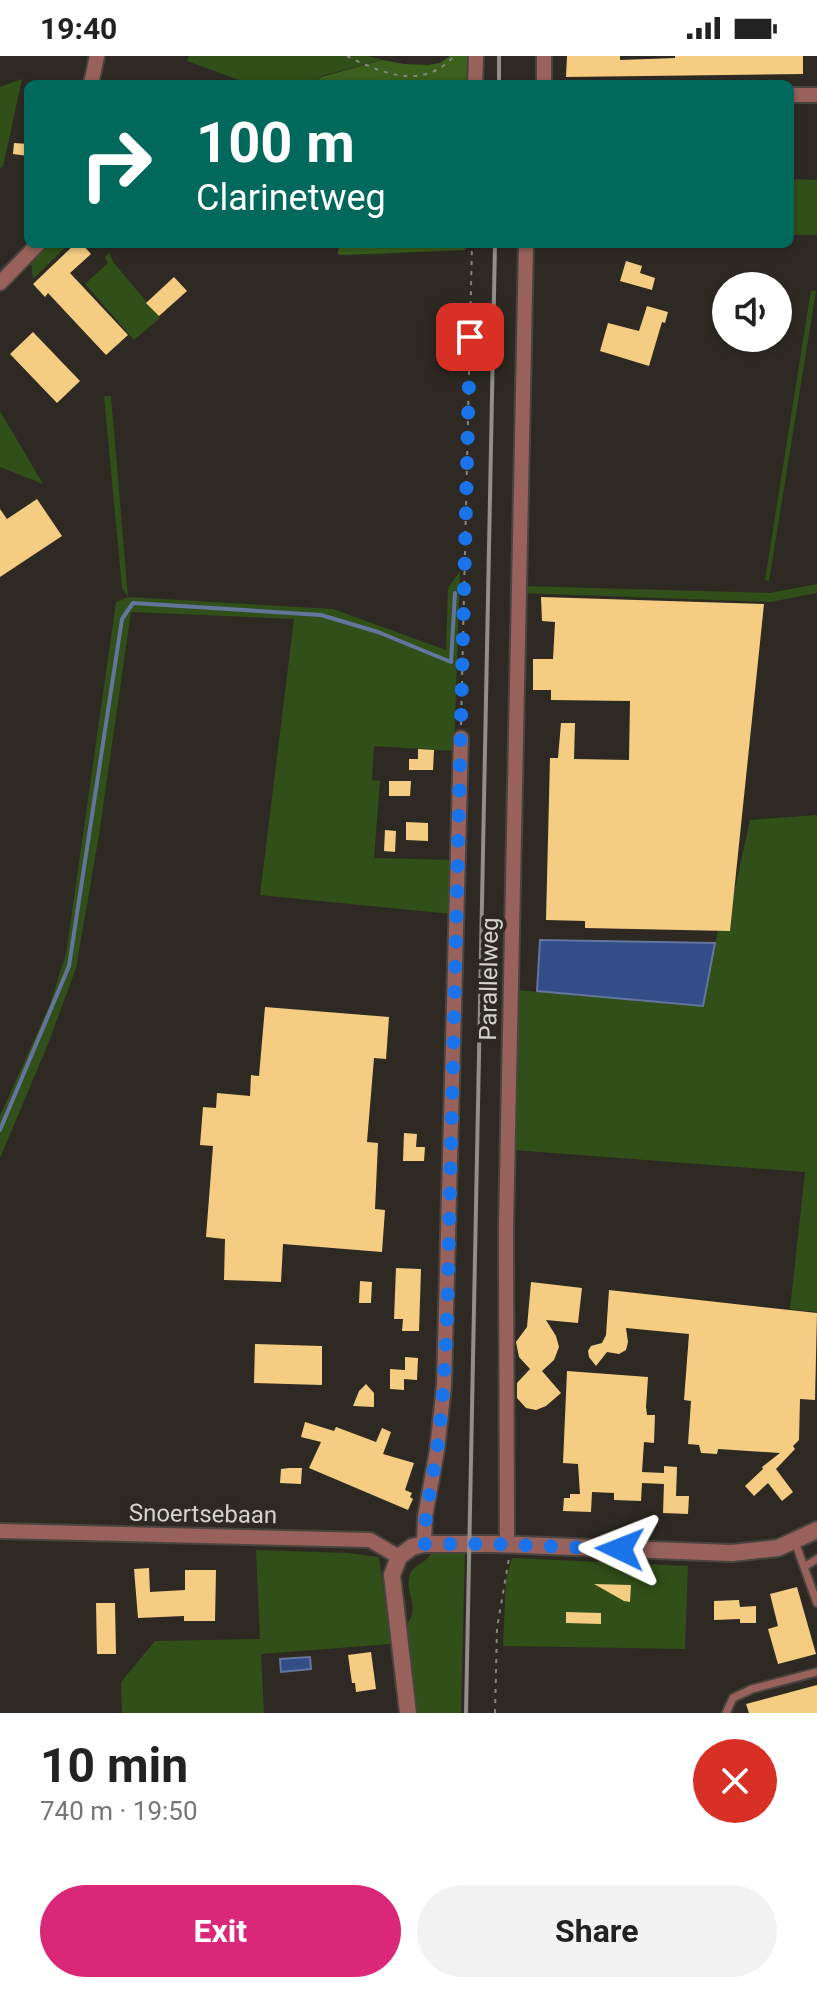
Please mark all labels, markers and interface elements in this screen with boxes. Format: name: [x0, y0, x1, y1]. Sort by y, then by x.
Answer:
text: 19:40: [40, 11, 117, 46]
text: 100 m: [196, 110, 355, 176]
icon: right: [64, 112, 168, 216]
text: Clarinetweg: [196, 177, 386, 219]
map controls: [712, 272, 792, 352]
button: sound: [712, 272, 792, 352]
pin: [436, 303, 504, 371]
icon: arrive: [448, 315, 492, 359]
street label: Parallelweg: [474, 917, 504, 1041]
street label: Snoertsebaan: [129, 1499, 277, 1529]
position arrow: [578, 1507, 662, 1591]
text: 10 min: [40, 1737, 188, 1794]
button: close: [693, 1739, 777, 1823]
text: 740 m · 19:50: [40, 1796, 198, 1826]
button: Exit: [40, 1885, 401, 1977]
button: Share: [417, 1885, 777, 1977]

